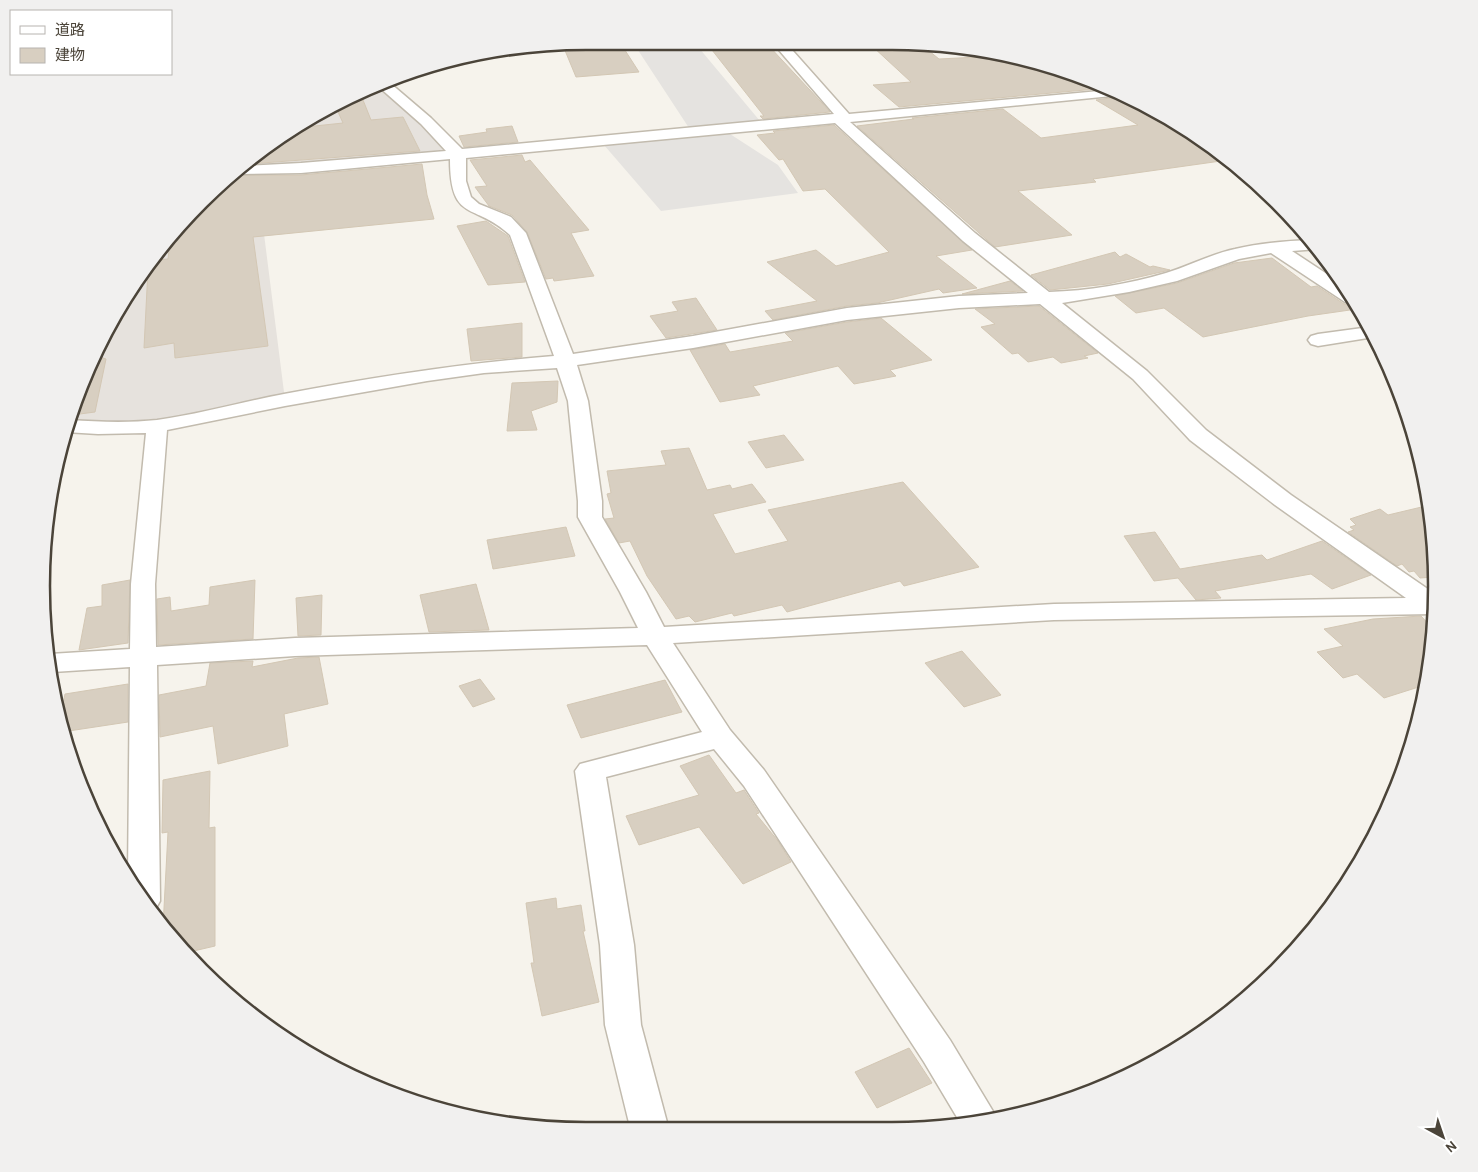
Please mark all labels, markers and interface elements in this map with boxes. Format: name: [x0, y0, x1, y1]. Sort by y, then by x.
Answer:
legend: [10, 10, 172, 75]
text: 道路: [55, 21, 85, 39]
text: 建物: [55, 46, 85, 64]
north arrow: [1418, 1112, 1468, 1162]
text: N: [1442, 1137, 1460, 1156]

